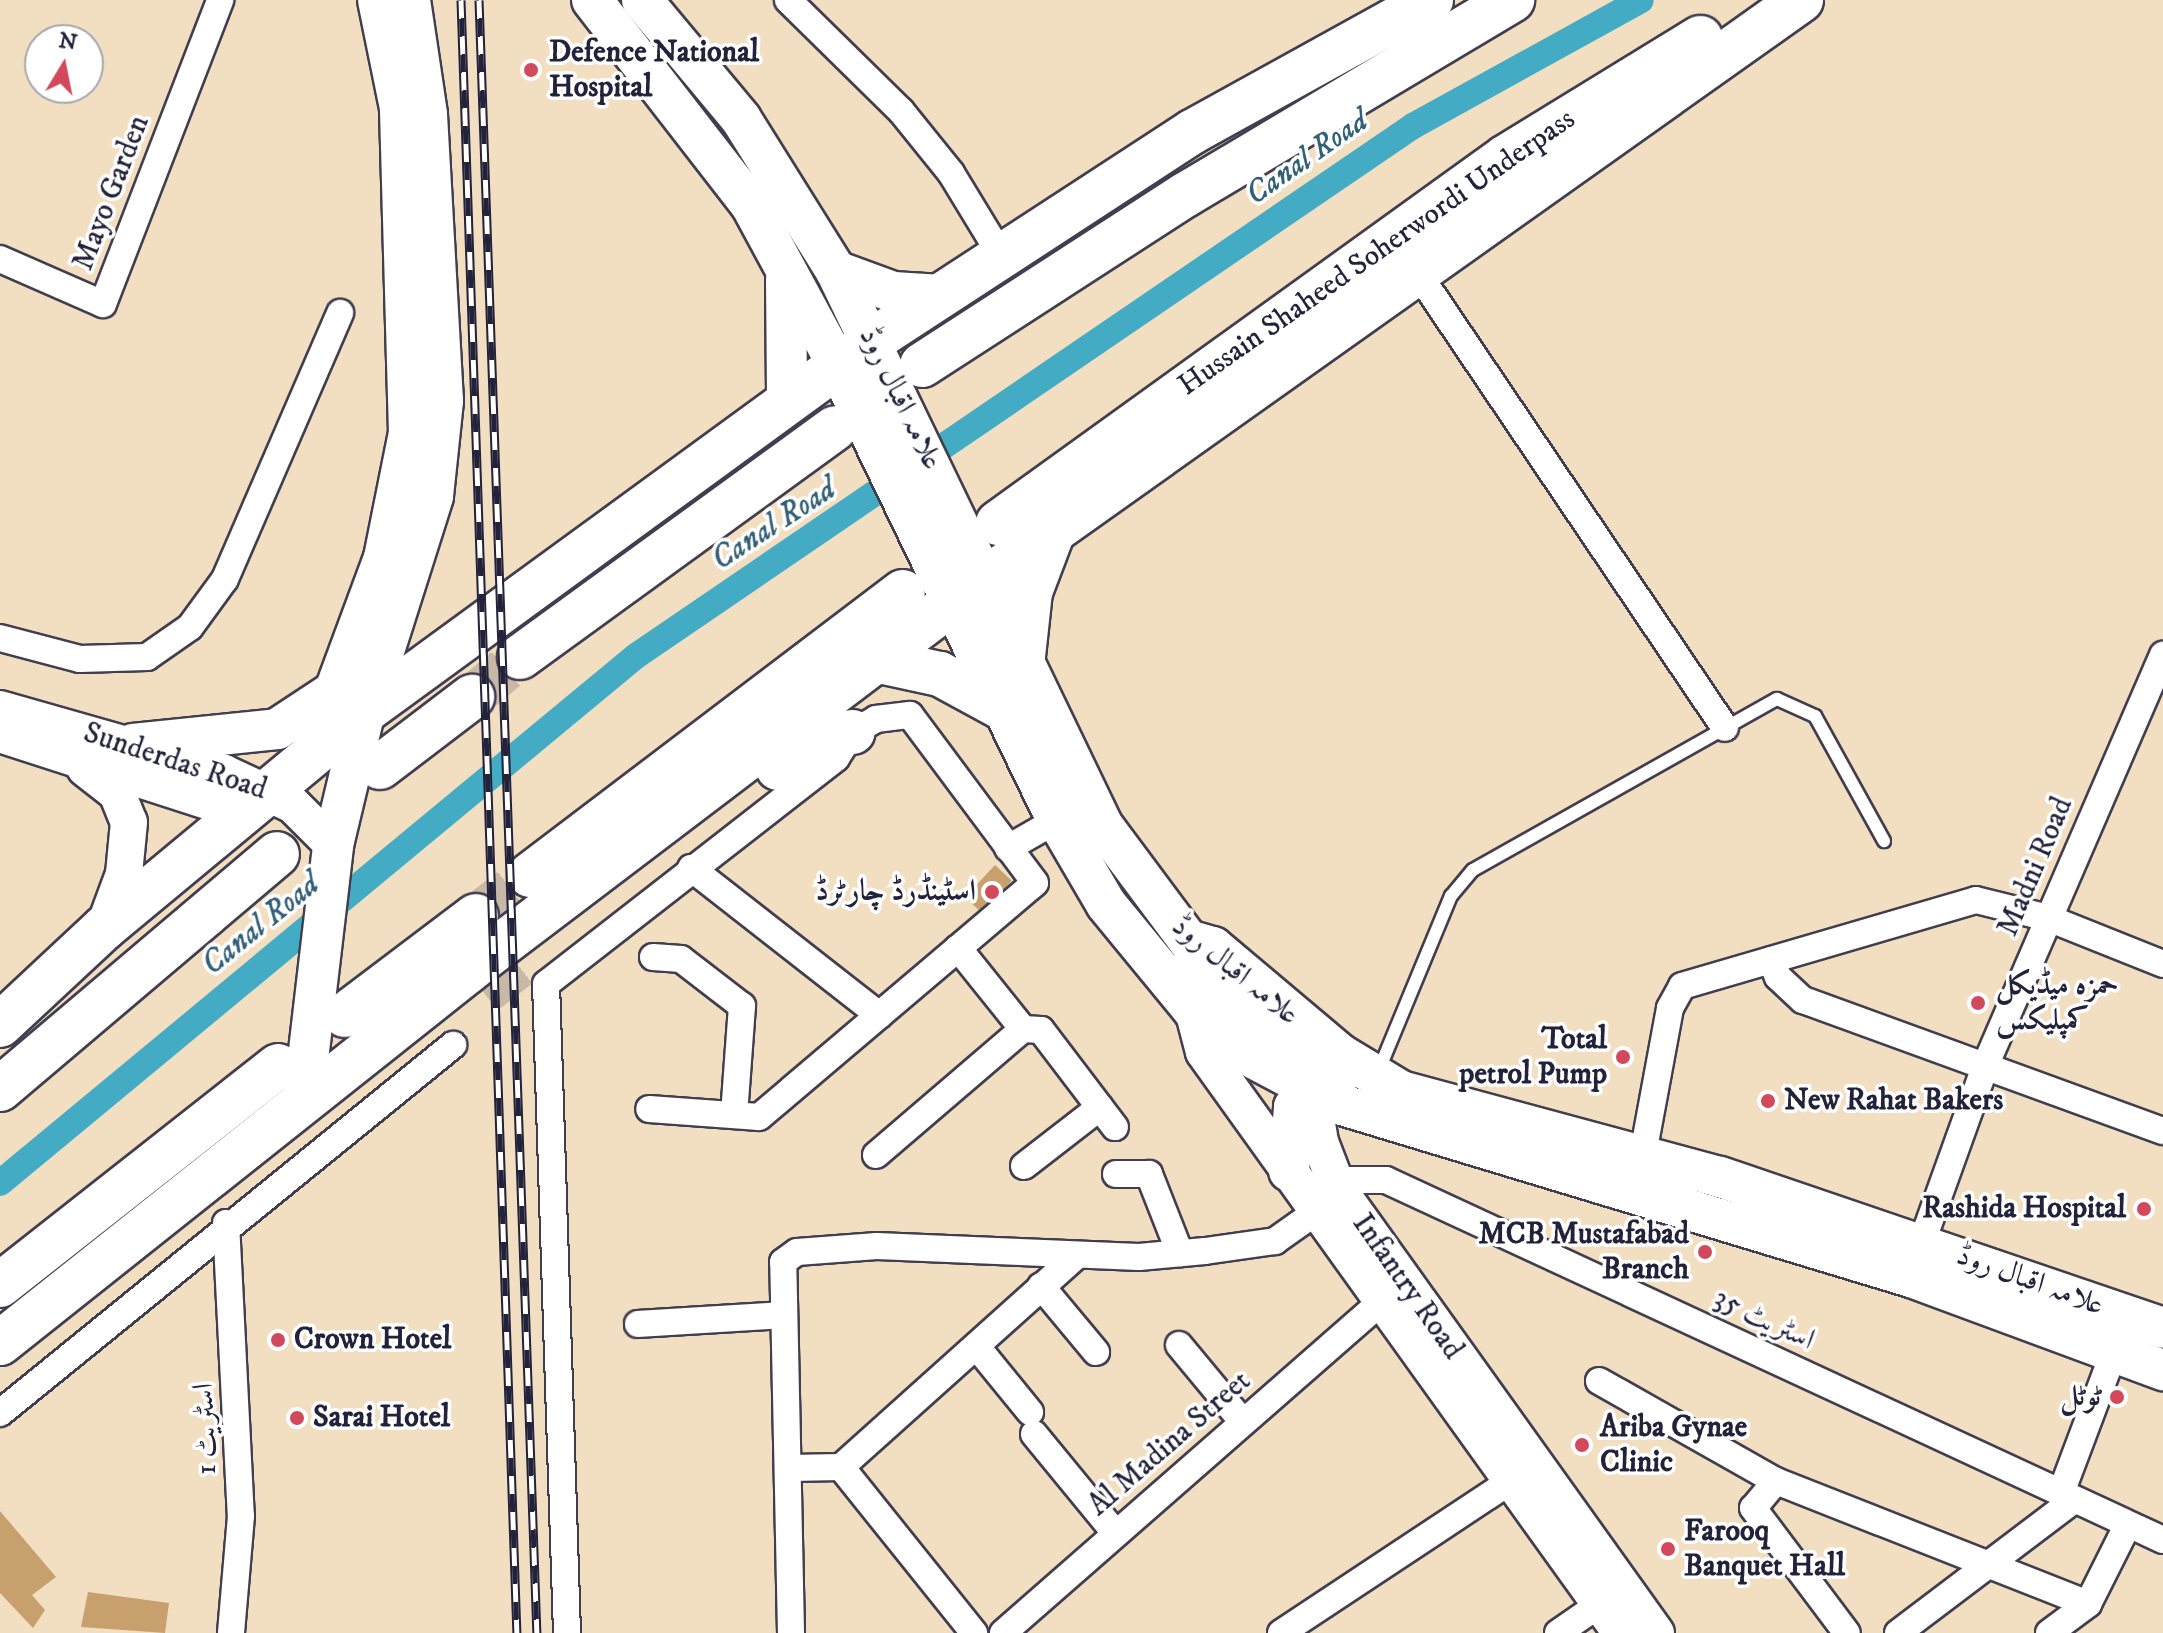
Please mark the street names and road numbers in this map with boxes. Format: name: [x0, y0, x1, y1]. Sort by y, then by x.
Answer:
street label: Hussain Shaheed Soherwordi Underpass: [1172, 102, 1582, 404]
street label: Mayo Garden: [66, 110, 158, 276]
street label: علامہ اقبال روڈ: [850, 322, 950, 476]
street label: Sunderdas Road: [79, 715, 271, 809]
street label: Madni Road: [1991, 792, 2081, 942]
street label: علامہ اقبال روڈ: [1164, 908, 1306, 1034]
street label: Infantry Road: [1344, 1207, 1470, 1367]
street label: علامہ اقبال روڈ: [1951, 1238, 2109, 1324]
street label: اسٹریٹ 35: [1708, 1281, 1820, 1359]
street label: Al Madina Street: [1082, 1364, 1258, 1524]
street label: اسٹریٹ 1: [186, 1382, 226, 1476]

